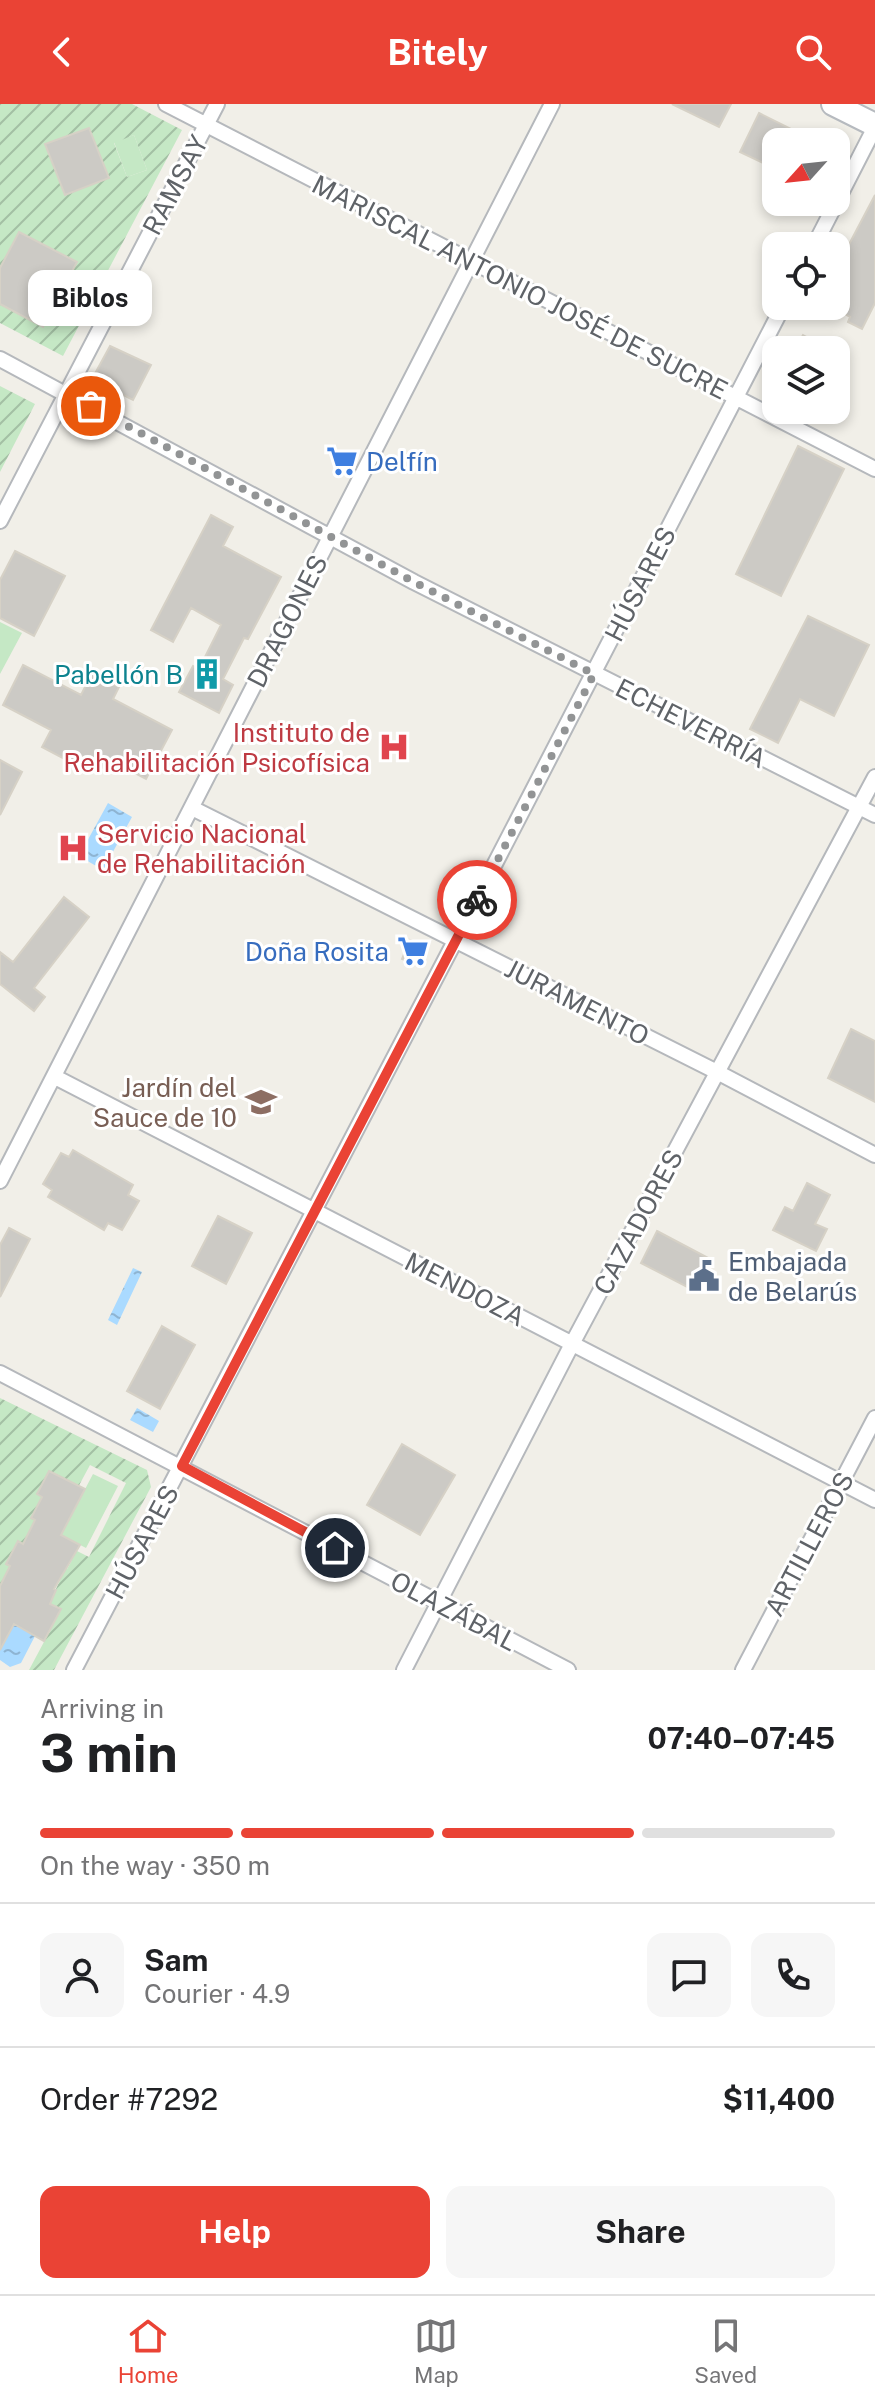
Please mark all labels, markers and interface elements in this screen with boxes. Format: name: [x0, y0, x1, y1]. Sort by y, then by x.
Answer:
icon: back: [40, 30, 84, 74]
icon: search: [791, 30, 835, 74]
text: Bitely: [387, 31, 488, 73]
north arrow: [762, 128, 850, 216]
map controls: [762, 128, 850, 424]
street label: RAMSAY: [136, 130, 214, 240]
street label: MARISCAL ANTONIO JOSÉ DE SUCRE: [307, 168, 733, 406]
button: locate: [762, 232, 850, 320]
callout: Biblos: [29, 270, 153, 326]
text: Biblos: [51, 282, 129, 313]
button: layers: [762, 336, 850, 424]
pin: [57, 372, 125, 440]
icon: bag: [69, 384, 113, 428]
supermarket icon: Delfín: [325, 444, 359, 478]
place label: Delfín: [366, 446, 438, 477]
street label: HÚSARES: [598, 521, 682, 647]
street label: DRAGONES: [240, 550, 334, 692]
building icon: Pabellón B: [190, 657, 224, 691]
place label: Pabellón B: [54, 659, 183, 690]
street label: ECHEVERRÍA: [610, 672, 772, 774]
place label: Instituto de Rehabilitación Psicofísica: [63, 717, 370, 778]
hospital icon: Instituto de Rehabilitación Psicofísica: [377, 730, 411, 764]
place label: Servicio Nacional de Rehabilitación: [97, 818, 307, 879]
hospital icon: Servicio Nacional de Rehabilitación: [56, 831, 90, 865]
courier: [437, 860, 517, 940]
icon: bike: [455, 878, 499, 922]
supermarket icon: Doña Rosita: [396, 934, 430, 968]
place label: Doña Rosita: [245, 936, 389, 967]
street label: JURAMENTO: [500, 952, 654, 1052]
place label: Jardín del Sauce de 10: [93, 1072, 237, 1133]
school or university icon: Jardín del Sauce de 10: [244, 1085, 278, 1119]
street label: CAZADORES: [587, 1144, 689, 1300]
street label: MENDOZA: [400, 1246, 530, 1332]
place label: Embajada de Belarús: [728, 1246, 857, 1307]
public building icon: Embajada de Belarús: [687, 1259, 721, 1293]
street label: ARTILLEROS: [758, 1467, 860, 1621]
street label: HÚSARES: [99, 1480, 185, 1604]
pin: [301, 1514, 369, 1582]
icon: home: [313, 1526, 357, 1570]
street label: OLAZÁBAL: [385, 1565, 523, 1657]
text: Arriving in: [40, 1693, 164, 1724]
text: 07:40–07:45: [647, 1720, 835, 1756]
text: 3 min: [40, 1723, 178, 1784]
text: On the way · 350 m: [40, 1850, 270, 1881]
button: person: [40, 1933, 124, 2017]
button: chat: [647, 1933, 731, 2017]
button: phone: [751, 1933, 835, 2017]
text: Sam: [144, 1942, 208, 1978]
text: Courier · 4.9: [144, 1978, 290, 2009]
text: Order #7292: [40, 2081, 218, 2117]
text: $11,400: [722, 2081, 835, 2117]
button: Help: [40, 2186, 430, 2278]
button: Share: [446, 2186, 835, 2278]
tab: Home: [118, 2314, 178, 2388]
tab: Map: [414, 2314, 459, 2388]
tab: Saved: [694, 2314, 757, 2388]

